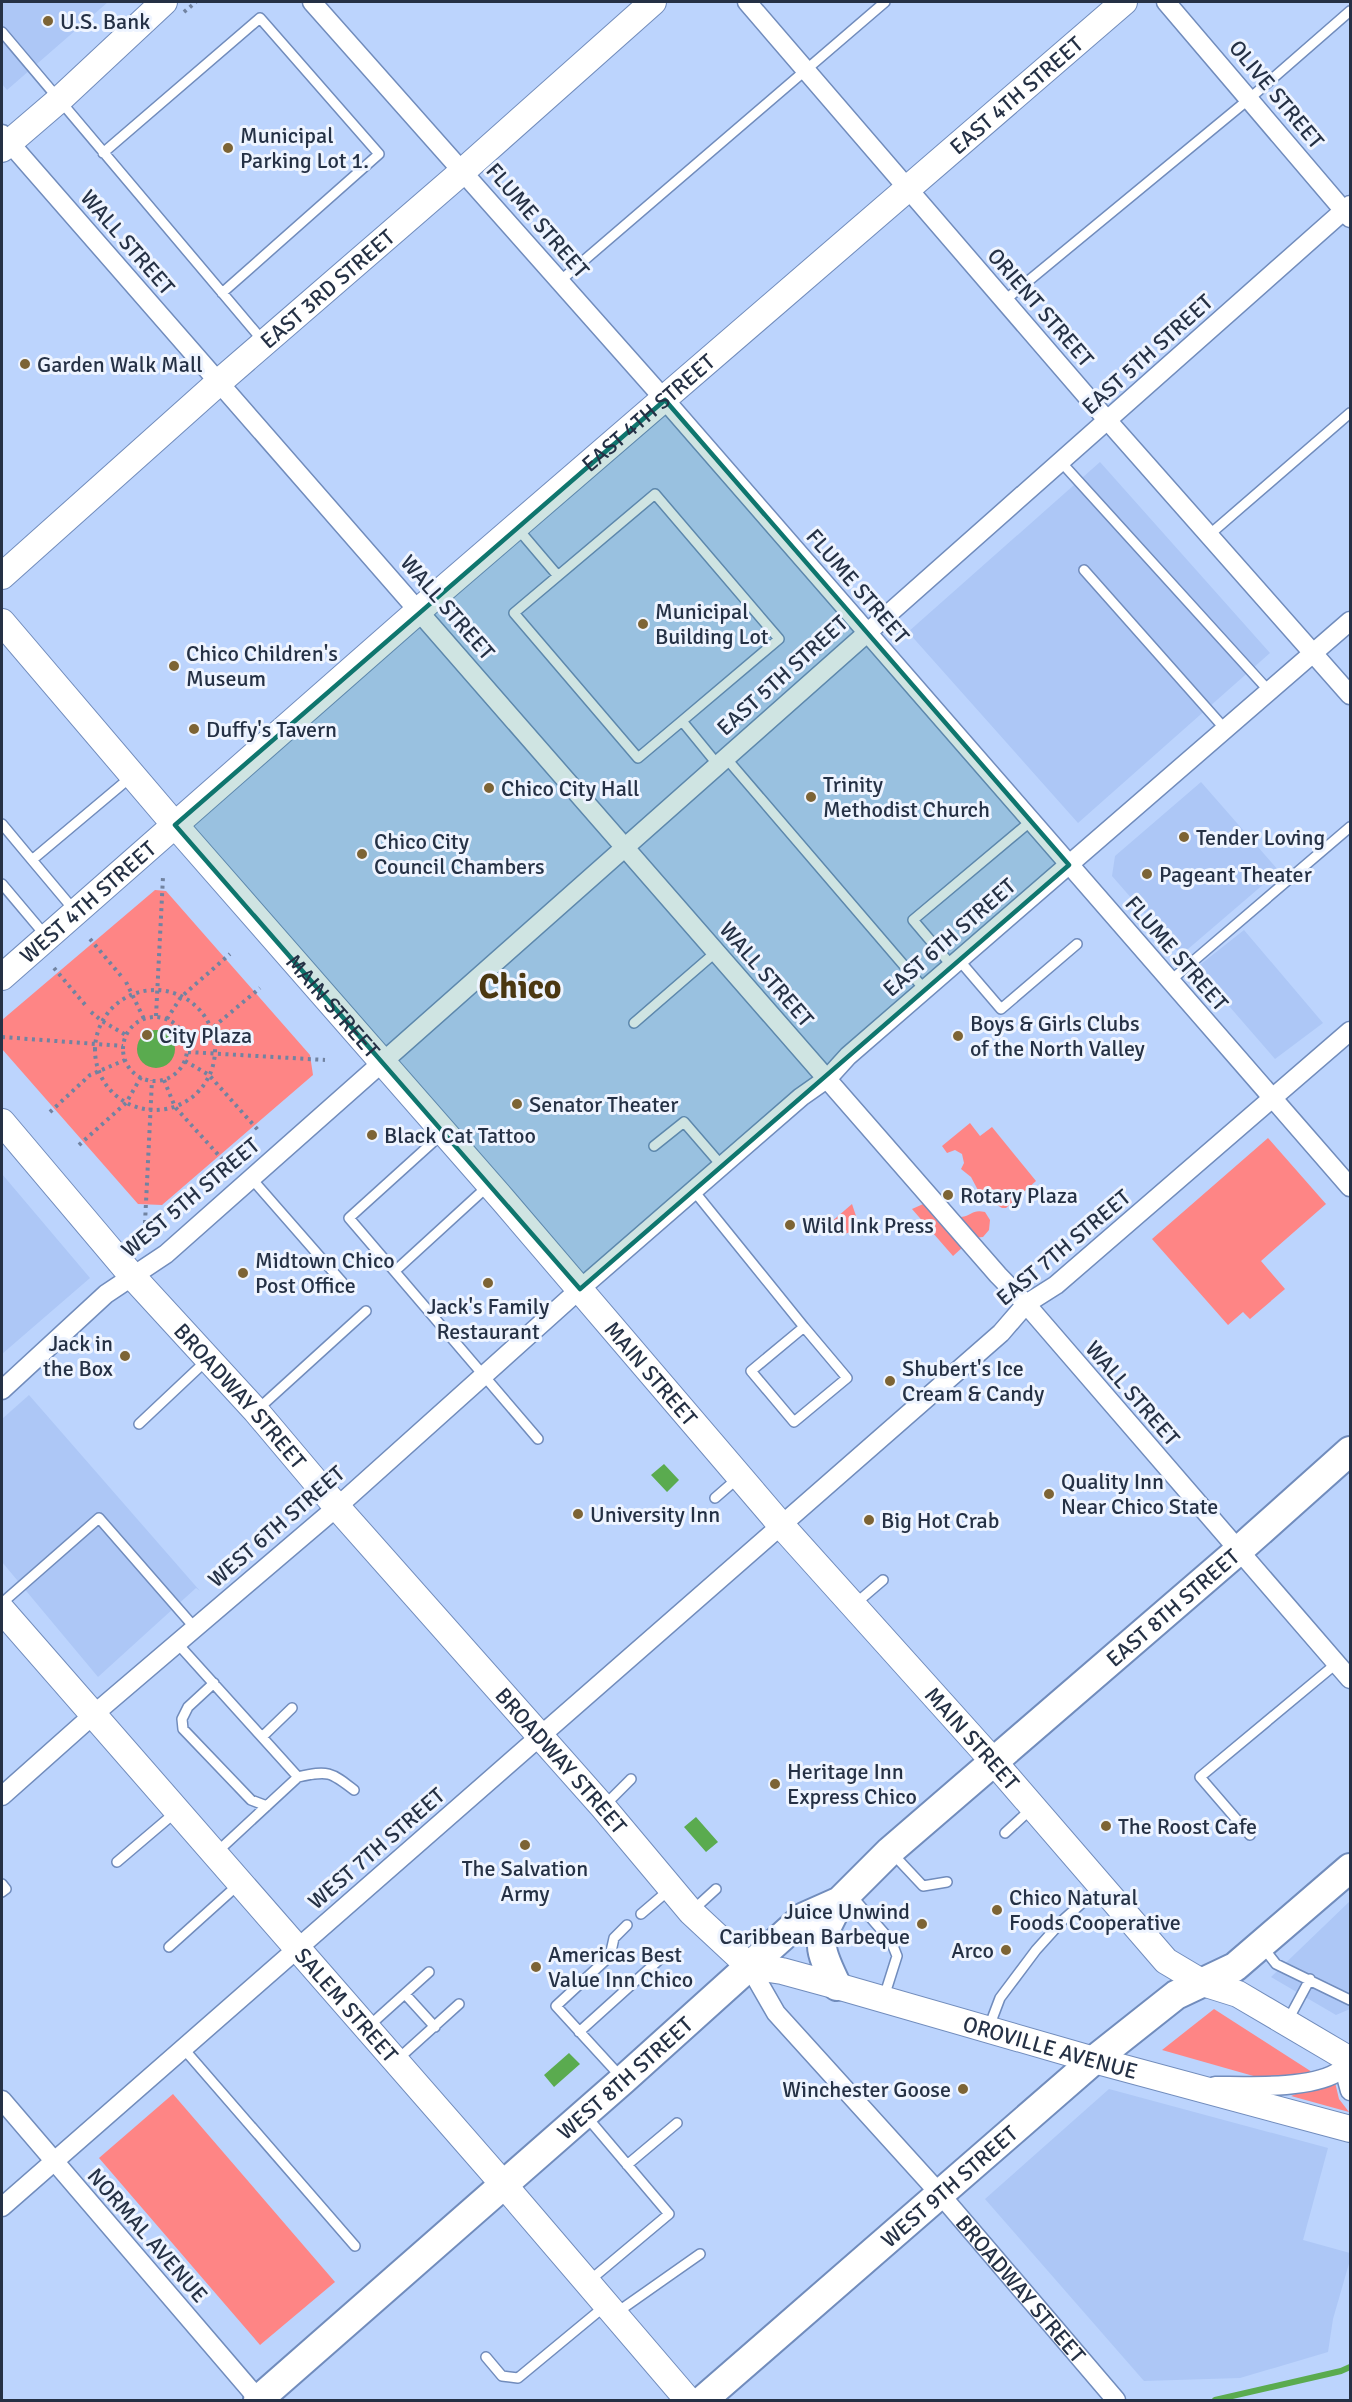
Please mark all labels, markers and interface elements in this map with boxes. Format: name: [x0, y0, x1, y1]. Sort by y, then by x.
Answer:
place label: U.S. Bank: [60, 8, 150, 35]
marker: U.S. Bank: [41, 14, 55, 28]
street label: EAST 4TH STREET: [944, 31, 1089, 160]
street label: OLIVE STREET: [1223, 34, 1330, 154]
place label: Municipal Parking Lot 1.: [240, 122, 369, 174]
marker: Municipal Parking Lot 1.: [221, 141, 235, 155]
street label: FLUME STREET: [480, 157, 595, 283]
street label: WALL STREET: [75, 184, 181, 300]
street label: EAST 3RD STREET: [255, 223, 400, 354]
street label: ORIENT STREET: [982, 242, 1100, 372]
street label: EAST 5TH STREET: [1076, 288, 1219, 420]
street label: EAST 4TH STREET: [576, 348, 721, 478]
place label: Garden Walk Mall: [37, 351, 203, 378]
marker: Garden Walk Mall: [18, 357, 32, 371]
street label: FLUME STREET: [800, 523, 915, 649]
street label: WALL STREET: [395, 549, 501, 665]
place label: Municipal Building Lot: [655, 598, 769, 650]
street label: EAST 5TH STREET: [711, 609, 854, 741]
marker: Municipal Building Lot: [636, 617, 650, 631]
place label: Chico Children's Museum: [186, 640, 338, 692]
marker: Chico Children's Museum: [167, 659, 181, 673]
place label: Duffy's Tavern: [206, 716, 337, 743]
marker: Duffy's Tavern: [187, 722, 201, 736]
place label: Trinity Methodist Church: [823, 771, 990, 823]
place label: Chico City Hall: [501, 775, 639, 802]
marker: Chico City Hall: [482, 781, 496, 795]
marker: Trinity Methodist Church: [804, 790, 818, 804]
place label: Tender Loving: [1196, 824, 1325, 851]
place label: Chico City Council Chambers: [374, 828, 545, 880]
marker: Tender Loving: [1177, 830, 1191, 844]
street label: WEST 4TH STREET: [14, 835, 162, 969]
marker: Chico City Council Chambers: [355, 847, 369, 861]
place label: Pageant Theater: [1159, 861, 1312, 888]
marker: Pageant Theater: [1140, 867, 1154, 881]
street label: EAST 6TH STREET: [877, 872, 1021, 1002]
street label: FLUME STREET: [1119, 890, 1234, 1016]
street label: WALL STREET: [714, 916, 820, 1032]
street label: MAIN STREET: [280, 949, 386, 1064]
district label: Chico: [479, 966, 561, 1008]
place label: Boys & Girls Clubs of the North Valley: [970, 1010, 1146, 1062]
place label: City Plaza: [159, 1022, 252, 1049]
marker: City Plaza: [140, 1028, 154, 1042]
marker: Boys & Girls Clubs of the North Valley: [951, 1029, 965, 1043]
place label: Senator Theater: [529, 1091, 678, 1118]
marker: Senator Theater: [510, 1097, 524, 1111]
place label: Black Cat Tattoo: [384, 1122, 536, 1149]
marker: Black Cat Tattoo: [365, 1128, 379, 1142]
street label: WEST 5TH STREET: [116, 1132, 265, 1263]
place label: Rotary Plaza: [960, 1182, 1078, 1209]
street label: EAST 7TH STREET: [991, 1183, 1136, 1311]
marker: Rotary Plaza: [941, 1188, 955, 1202]
place label: Wild Ink Press: [802, 1212, 934, 1239]
marker: Wild Ink Press: [783, 1218, 797, 1232]
place label: Midtown Chico Post Office: [255, 1247, 395, 1299]
marker: Midtown Chico Post Office: [236, 1266, 250, 1280]
marker: Jack's Family Restaurant: [481, 1276, 495, 1290]
place label: Jack's Family Restaurant: [427, 1293, 550, 1345]
street label: MAIN STREET: [599, 1316, 703, 1432]
street label: BROADWAY STREET: [168, 1318, 312, 1475]
place label: Jack in the Box: [43, 1330, 113, 1382]
street label: WALL STREET: [1080, 1335, 1186, 1451]
marker: Jack in the Box: [118, 1349, 132, 1363]
place label: Shubert's Ice Cream & Candy: [902, 1355, 1045, 1407]
marker: Shubert's Ice Cream & Candy: [883, 1374, 897, 1388]
street label: WEST 6TH STREET: [202, 1460, 350, 1593]
place label: Quality Inn Near Chico State: [1061, 1468, 1218, 1520]
marker: Quality Inn Near Chico State: [1042, 1487, 1056, 1501]
place label: University Inn: [590, 1501, 720, 1528]
marker: University Inn: [571, 1507, 585, 1521]
place label: Big Hot Crab: [881, 1507, 999, 1534]
marker: Big Hot Crab: [862, 1513, 876, 1527]
street label: EAST 8TH STREET: [1101, 1543, 1245, 1673]
street label: MAIN STREET: [919, 1681, 1025, 1796]
street label: BROADWAY STREET: [489, 1682, 633, 1840]
place label: Heritage Inn Express Chico: [787, 1758, 917, 1810]
marker: Heritage Inn Express Chico: [768, 1777, 782, 1791]
street label: WEST 7TH STREET: [302, 1782, 450, 1915]
place label: The Roost Cafe: [1118, 1813, 1257, 1840]
marker: The Roost Cafe: [1099, 1819, 1113, 1833]
marker: The Salvation Army: [518, 1838, 532, 1852]
place label: The Salvation Army: [462, 1855, 588, 1907]
place label: Chico Natural Foods Cooperative: [1009, 1884, 1181, 1936]
place label: Juice Unwind Caribbean Barbeque: [719, 1898, 910, 1950]
marker: Chico Natural Foods Cooperative: [990, 1903, 1004, 1917]
marker: Juice Unwind Caribbean Barbeque: [915, 1917, 929, 1931]
place label: Arco: [951, 1937, 994, 1964]
place label: Americas Best Value Inn Chico: [548, 1941, 693, 1993]
street label: SALEM STREET: [289, 1942, 404, 2068]
marker: Arco: [999, 1943, 1013, 1957]
marker: Americas Best Value Inn Chico: [529, 1960, 543, 1974]
street label: OROVILLE AVENUE: [960, 2010, 1140, 2085]
street label: WEST 8TH STREET: [552, 2011, 698, 2146]
place label: Winchester Goose: [782, 2076, 951, 2103]
marker: Winchester Goose: [956, 2082, 970, 2096]
street label: WEST 9TH STREET: [875, 2120, 1023, 2253]
street label: NORMAL AVENUE: [82, 2163, 213, 2308]
street label: BROADWAY STREET: [950, 2210, 1091, 2369]

